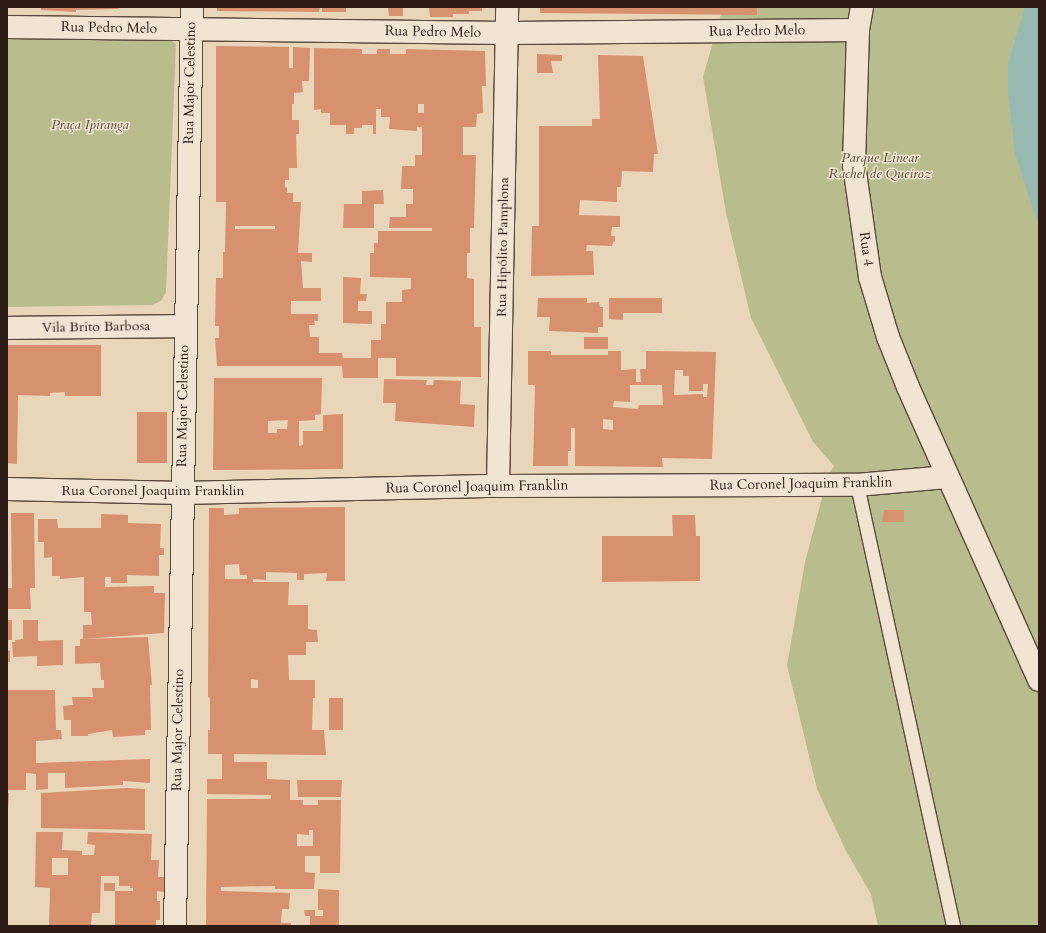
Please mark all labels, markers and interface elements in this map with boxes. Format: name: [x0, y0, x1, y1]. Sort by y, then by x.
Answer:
street label: Rua Pedro Melo: [61, 19, 157, 37]
street label: Rua Major Celestino: [181, 22, 199, 144]
street label: Rua Pedro Melo: [709, 22, 805, 40]
street label: Rua Pedro Melo: [385, 23, 481, 41]
park label: Praça Ipiranga: [51, 117, 129, 133]
park label: Parque Linear Rachel de Queiroz: [828, 150, 932, 182]
street label: Rua Hipólito Pamplona: [493, 177, 513, 317]
street label: Rua 4: [855, 231, 877, 267]
street label: Vila Brito Barbosa: [42, 318, 150, 336]
street label: Rua Major Celestino: [174, 345, 192, 467]
street label: Rua Coronel Joaquim Franklin: [709, 474, 893, 494]
street label: Rua Coronel Joaquim Franklin: [385, 477, 569, 497]
street label: Rua Coronel Joaquim Franklin: [62, 483, 244, 499]
street label: Rua Major Celestino: [169, 669, 187, 791]

